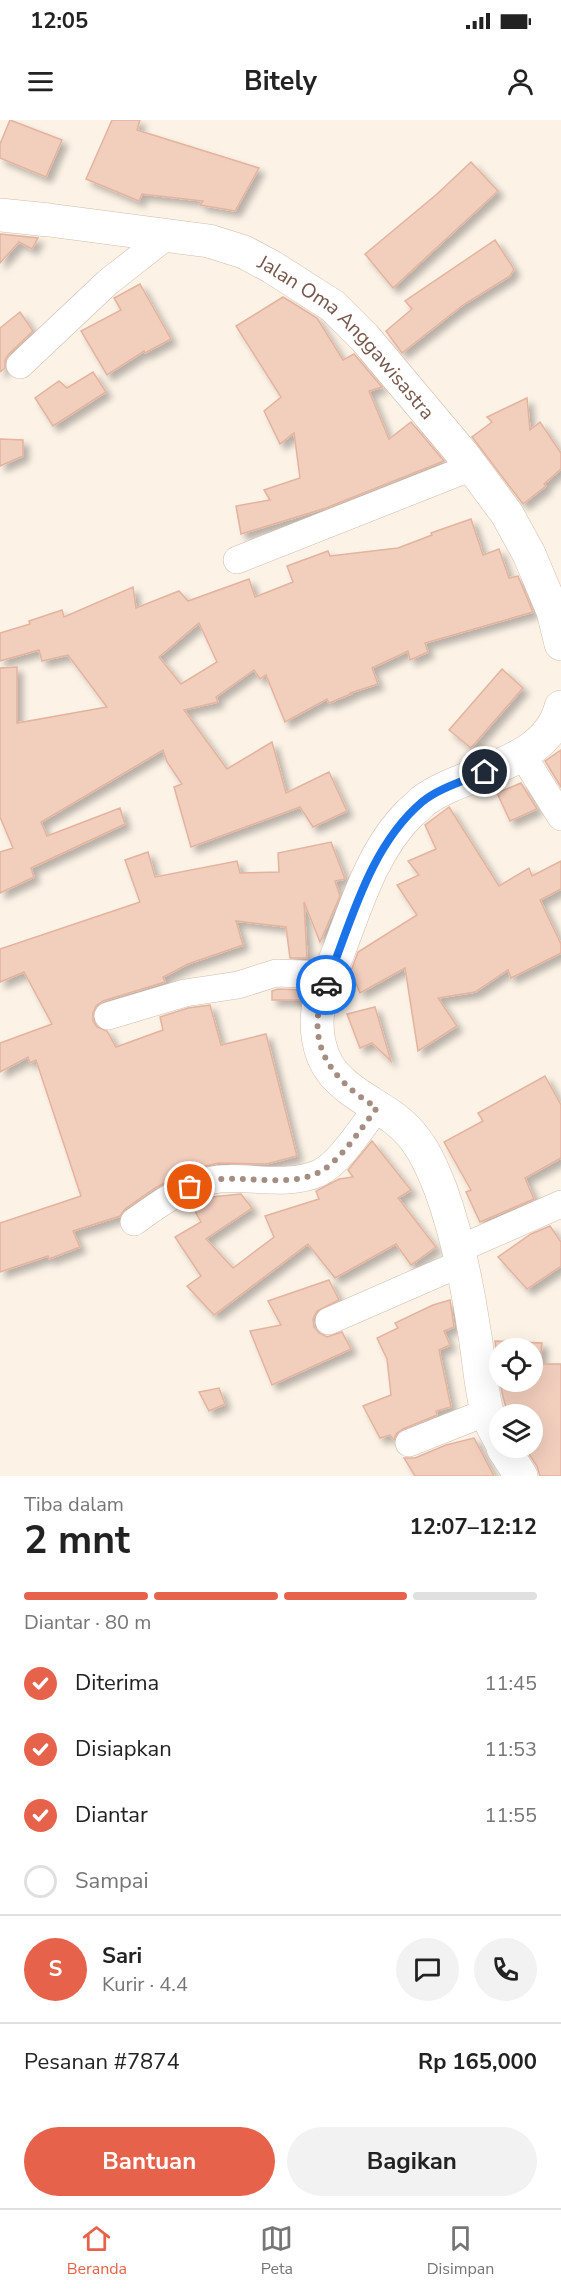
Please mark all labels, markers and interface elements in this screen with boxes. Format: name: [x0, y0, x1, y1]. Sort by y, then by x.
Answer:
text: 12:05: [30, 6, 88, 36]
text: Bitely: [244, 63, 317, 100]
icon: menu: [24, 65, 57, 98]
icon: person: [504, 65, 537, 98]
street label: Jalan Oma Anggawisastra: [252, 248, 441, 425]
pin: [459, 746, 510, 797]
icon: home: [468, 755, 501, 788]
courier: [296, 955, 356, 1015]
icon: car: [310, 969, 343, 1002]
pin: [164, 1161, 215, 1212]
icon: bag: [173, 1170, 206, 1203]
map controls: [489, 1338, 543, 1458]
button: locate: [489, 1338, 543, 1392]
button: layers: [489, 1404, 543, 1458]
text: Tiba dalam: [24, 1491, 124, 1518]
text: 12:07–12:12: [409, 1512, 537, 1542]
text: 2 mnt: [24, 1514, 130, 1567]
text: Diantar · 80 m: [24, 1609, 151, 1636]
icon: check: [24, 1667, 57, 1700]
text: Diterima: [75, 1668, 159, 1698]
text: 11:45: [484, 1670, 537, 1697]
icon: check: [24, 1733, 57, 1766]
text: Disiapkan: [75, 1734, 172, 1764]
text: 11:53: [484, 1736, 537, 1763]
icon: check: [24, 1799, 57, 1832]
text: Diantar: [75, 1800, 148, 1830]
text: 11:55: [484, 1802, 537, 1829]
text: Sampai: [75, 1866, 149, 1896]
button: chat: [396, 1938, 459, 2001]
button: phone: [474, 1938, 537, 2001]
text: Sari: [102, 1941, 142, 1971]
text: S: [49, 1954, 62, 1984]
text: Kurir · 4.4: [102, 1971, 188, 1998]
text: Pesanan #7874: [24, 2047, 180, 2077]
text: Rp 165,000: [418, 2047, 537, 2077]
button: Bantuan: [24, 2127, 275, 2196]
button: Bagikan: [287, 2127, 537, 2196]
tab: Beranda: [67, 2222, 127, 2280]
tab: Peta: [260, 2222, 293, 2280]
tab: Disimpan: [427, 2222, 494, 2280]

